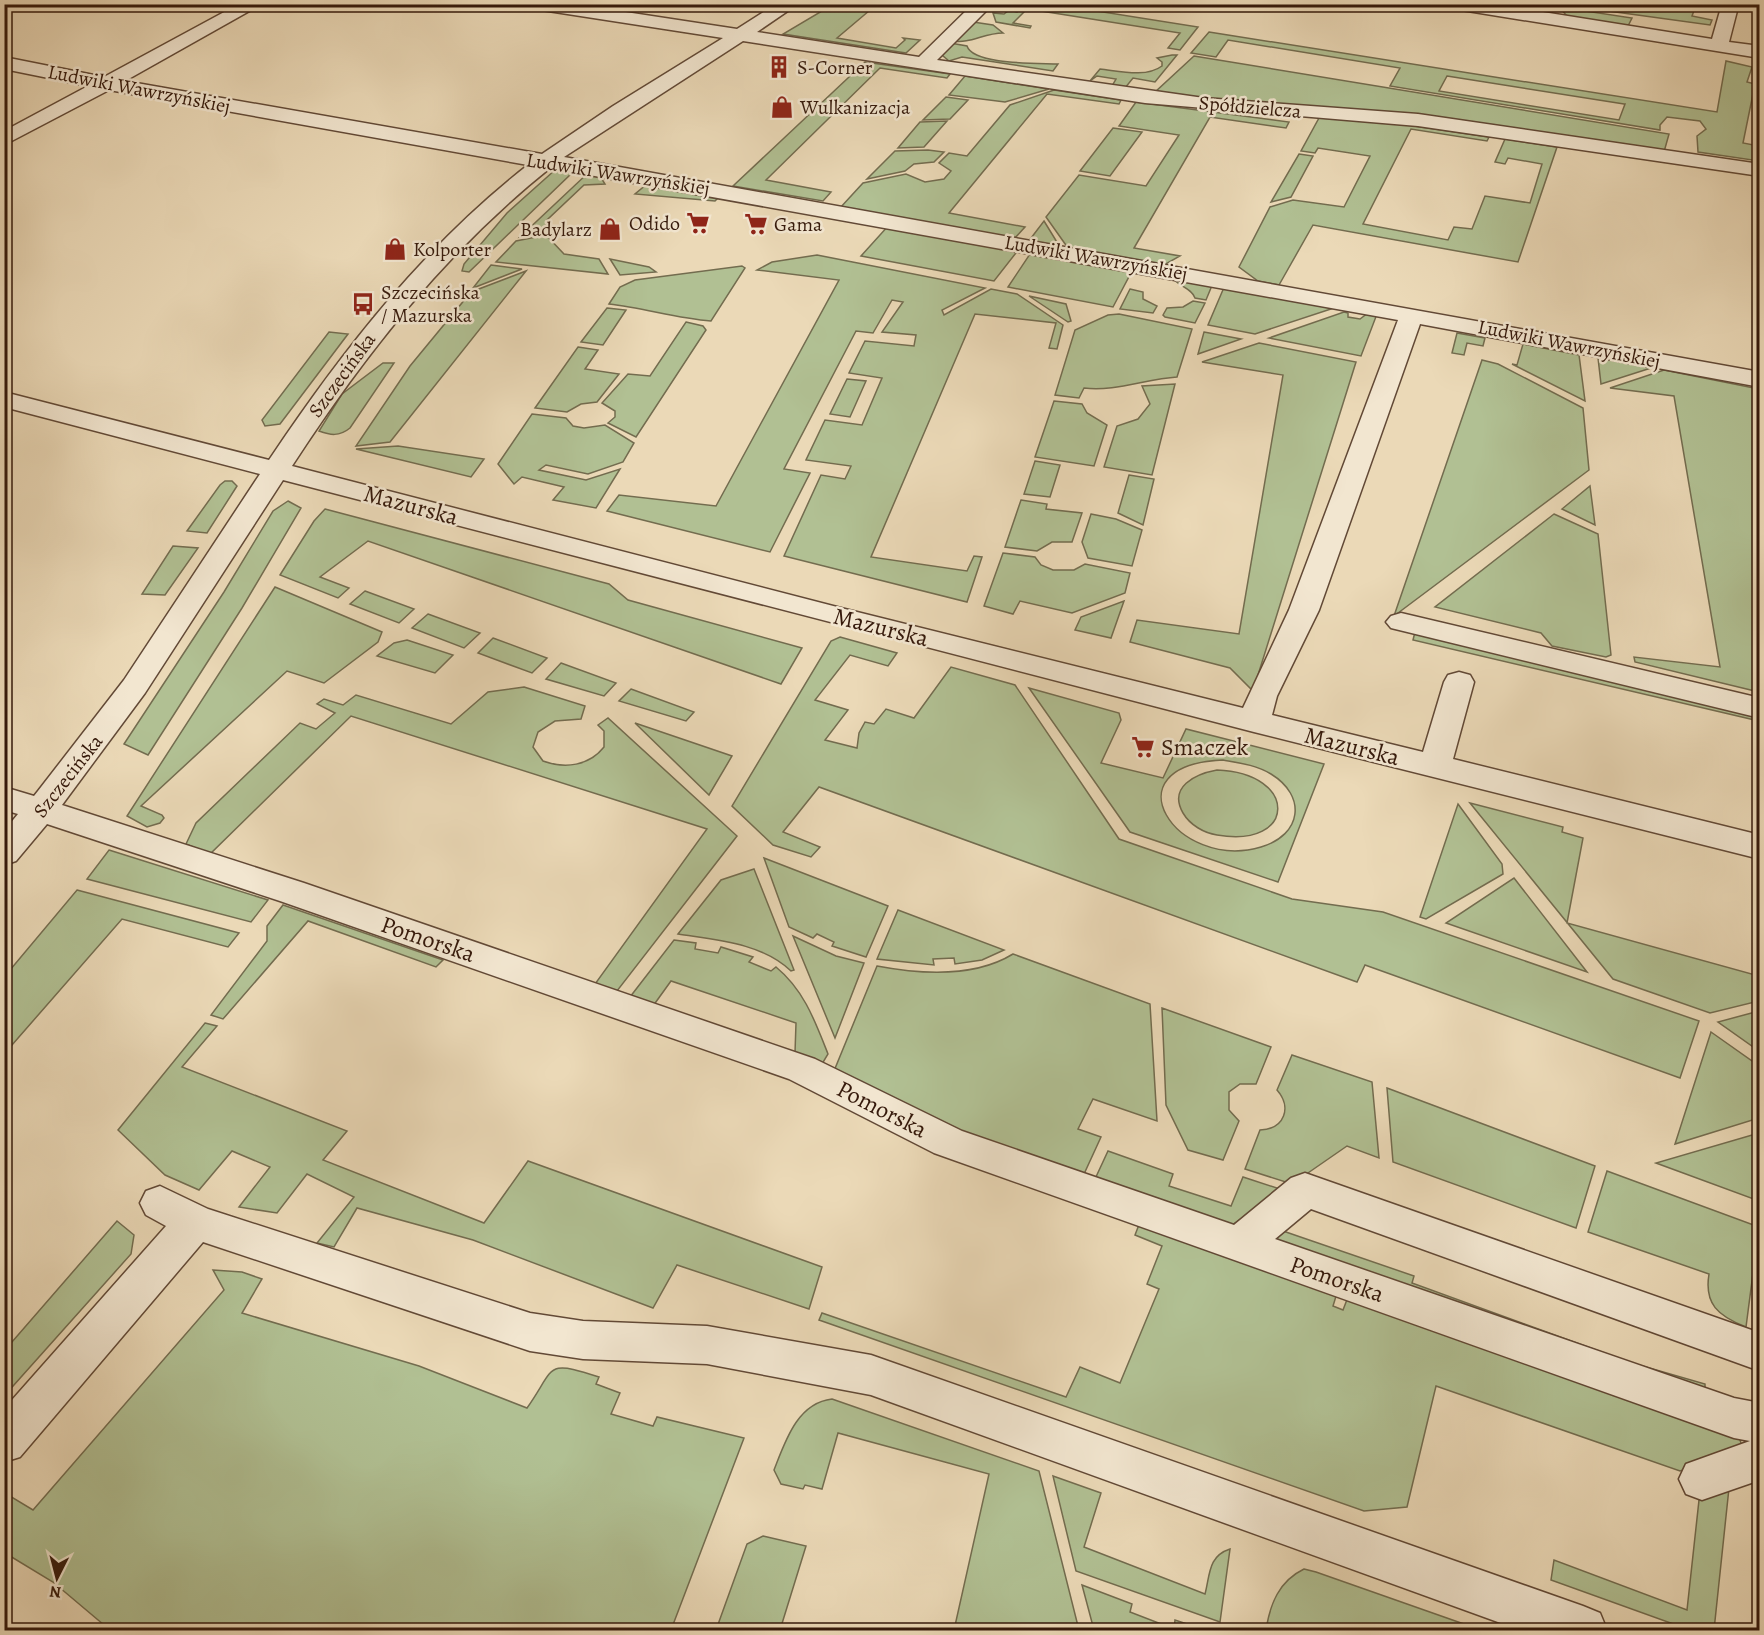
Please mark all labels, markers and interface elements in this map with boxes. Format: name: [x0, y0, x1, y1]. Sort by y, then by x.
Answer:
building icon: S-Corner: [766, 54, 792, 80]
place label: S-Corner: [797, 54, 873, 81]
street label: Ludwiki Wawrzyńskiej: [45, 58, 233, 120]
street label: Spółdzielcza: [1198, 89, 1303, 125]
shop icon: Wulkanizacja: [769, 94, 795, 120]
place label: Wulkanizacja: [799, 94, 911, 121]
street label: Ludwiki Wawrzyńskiej: [524, 146, 712, 202]
place label: Odido: [629, 210, 680, 237]
supermarket icon: Odido: [685, 210, 711, 236]
supermarket icon: Gama: [743, 211, 769, 237]
place label: Gama: [774, 211, 823, 238]
place label: Badylarz: [520, 216, 592, 243]
shop icon: Badylarz: [597, 216, 623, 242]
street label: Ludwiki Wawrzyńskiej: [1002, 229, 1190, 287]
shop icon: Kolporter: [382, 236, 408, 262]
place label: Kolporter: [413, 236, 492, 263]
place label: Szczecińska / Mazurska: [381, 279, 480, 329]
bus stop icon: Szczecińska / Mazurska: [350, 291, 376, 317]
street label: Ludwiki Wawrzyńskiej: [1475, 313, 1663, 375]
street label: Szczecińska: [302, 327, 382, 423]
street label: Mazurska: [360, 477, 463, 533]
street label: Mazurska: [830, 600, 933, 654]
street label: Mazurska: [1301, 719, 1404, 773]
street label: Szczecińska: [27, 728, 109, 823]
place label: Smaczek: [1161, 731, 1249, 763]
supermarket icon: Smaczek: [1130, 734, 1156, 760]
street label: Pomorska: [377, 908, 480, 970]
street label: Pomorska: [831, 1073, 933, 1146]
street label: Pomorska: [1286, 1248, 1389, 1310]
north arrow: [27, 1548, 87, 1608]
text: N: [48, 1580, 62, 1603]

